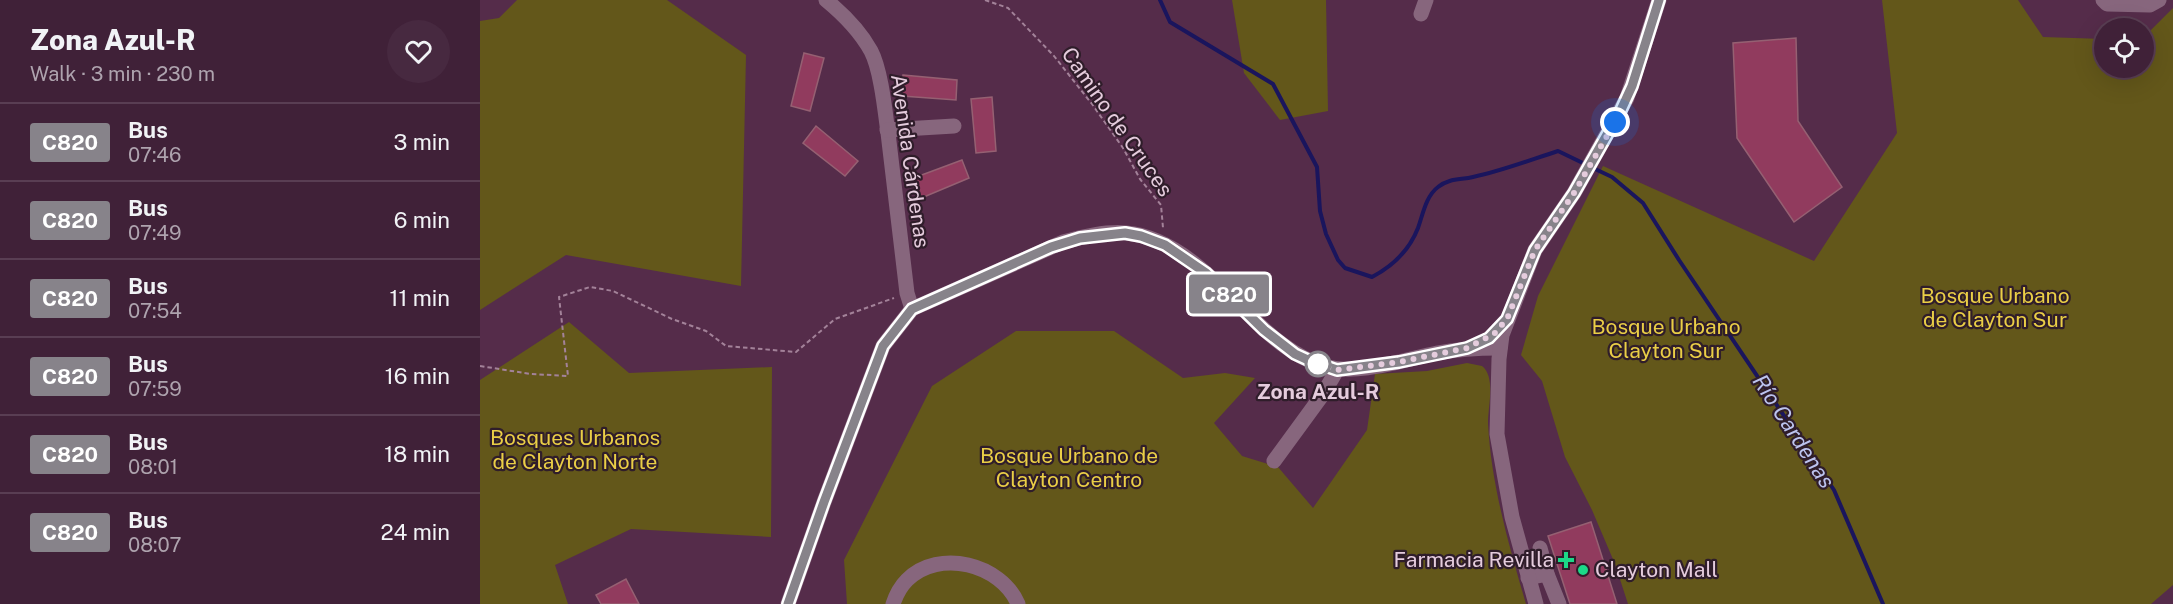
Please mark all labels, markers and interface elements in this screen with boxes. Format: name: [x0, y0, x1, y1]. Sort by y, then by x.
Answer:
map controls: [2094, 18, 2154, 78]
button: locate: [2094, 18, 2154, 78]
button: heart: [387, 20, 450, 83]
text: Zona Azul-R: [30, 23, 196, 56]
street label: Camino de Cruces: [1057, 42, 1178, 201]
text: Walk · 3 min · 230 m: [30, 62, 215, 86]
street label: Avenida Cárdenas: [886, 72, 935, 249]
your location: [1600, 107, 1630, 137]
text: Bus: [128, 117, 168, 143]
text: 3 min: [393, 129, 450, 155]
text: C820: [42, 130, 98, 155]
text: 07:46: [128, 143, 181, 167]
text: Bus: [128, 195, 168, 221]
text: 6 min: [394, 207, 450, 233]
text: C820: [42, 208, 98, 233]
text: 07:49: [128, 221, 181, 245]
text: Bus: [128, 273, 168, 299]
line badge: C820: [1187, 274, 1271, 314]
text: C820: [1201, 282, 1257, 307]
park label: Bosque Urbano de Clayton Sur: [1920, 283, 2070, 332]
text: 11 min: [389, 285, 450, 311]
text: C820: [42, 286, 98, 311]
text: 07:54: [128, 299, 182, 323]
park label: Bosque Urbano Clayton Sur: [1591, 314, 1741, 363]
text: Bus: [128, 351, 168, 377]
marker: Zona Azul-R: [1305, 351, 1331, 377]
text: 16 min: [385, 363, 450, 389]
text: C820: [42, 364, 98, 389]
water label: Río Cardenas: [1748, 369, 1841, 493]
text: 07:59: [128, 377, 182, 401]
place label: Zona Azul-R: [1257, 379, 1379, 404]
park label: Bosques Urbanos de Clayton Norte: [490, 425, 660, 474]
text: Bus: [128, 429, 168, 455]
text: 18 min: [384, 441, 450, 467]
text: C820: [42, 442, 98, 467]
park label: Bosque Urbano de Clayton Centro: [980, 443, 1158, 492]
text: 08:01: [128, 455, 178, 479]
text: Bus: [128, 507, 168, 533]
text: 24 min: [380, 519, 450, 545]
text: C820: [42, 520, 98, 545]
text: 08:07: [128, 533, 182, 557]
place label: Farmacia Revilla: [1394, 547, 1554, 572]
marker: Farmacia Revilla: [1559, 553, 1573, 567]
place label: Clayton Mall: [1595, 557, 1718, 582]
marker: Clayton Mall: [1576, 563, 1590, 577]

